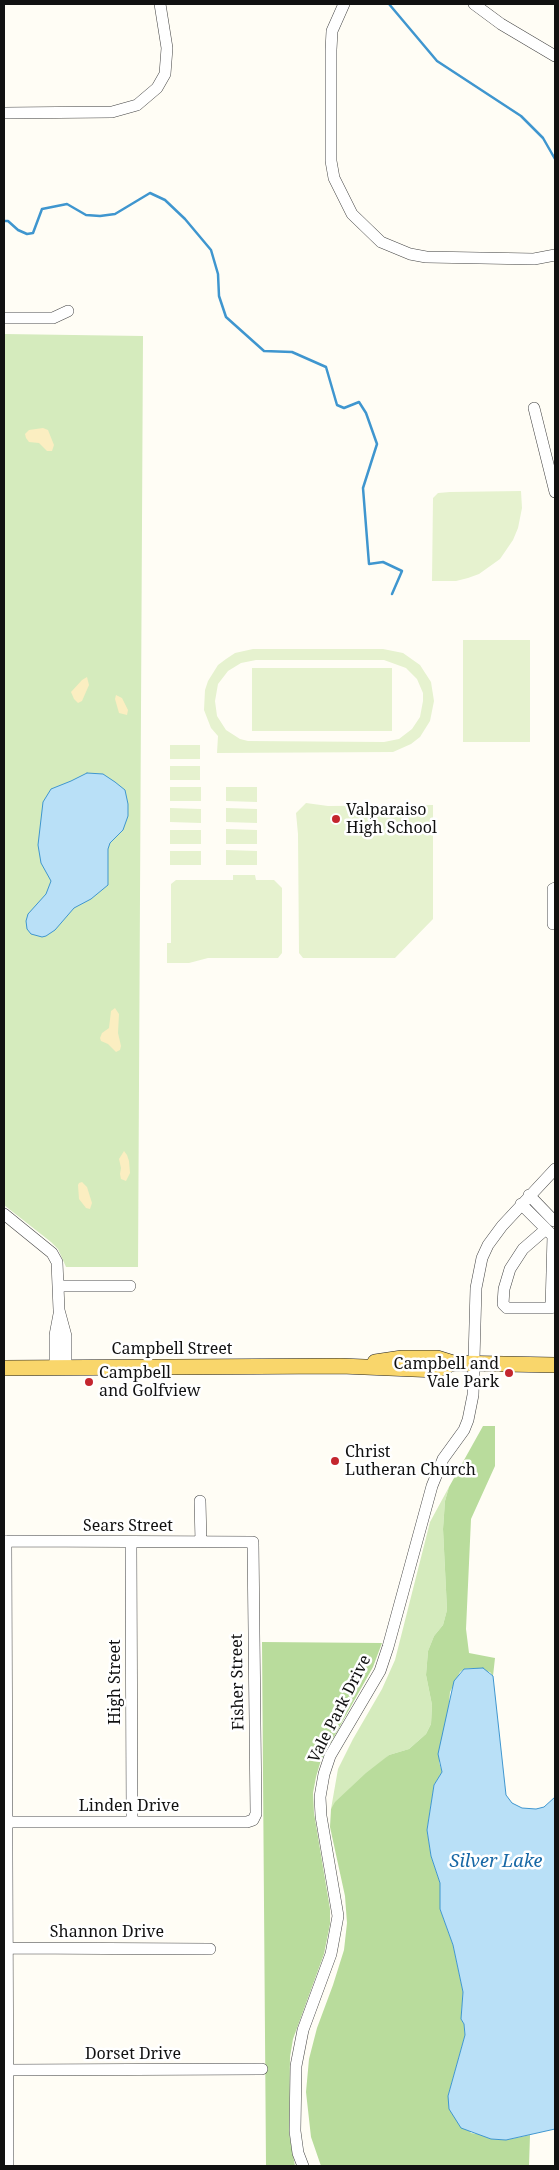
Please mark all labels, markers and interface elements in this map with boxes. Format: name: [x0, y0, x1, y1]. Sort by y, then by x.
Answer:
place label: Valparaiso High School: [346, 800, 437, 838]
marker: Valparaiso High School: [330, 813, 342, 825]
street label: Campbell Street: [112, 1339, 232, 1359]
place label: Campbell and Vale Park: [394, 1354, 499, 1392]
place label: Campbell and Golfview: [99, 1363, 201, 1401]
marker: Campbell and Vale Park: [503, 1367, 515, 1379]
marker: Campbell and Golfview: [83, 1376, 95, 1388]
place label: Christ Lutheran Church: [345, 1442, 476, 1480]
marker: Christ Lutheran Church: [329, 1455, 341, 1467]
street label: Sears Street: [83, 1516, 173, 1536]
street label: Fisher Street: [228, 1633, 248, 1731]
street label: High Street: [105, 1639, 125, 1725]
street label: Vale Park Drive: [305, 1652, 375, 1766]
street label: Linden Drive: [79, 1796, 179, 1816]
water label: Silver Lake: [450, 1851, 542, 1873]
street label: Shannon Drive: [50, 1922, 164, 1942]
street label: Dorset Drive: [85, 2044, 181, 2064]

